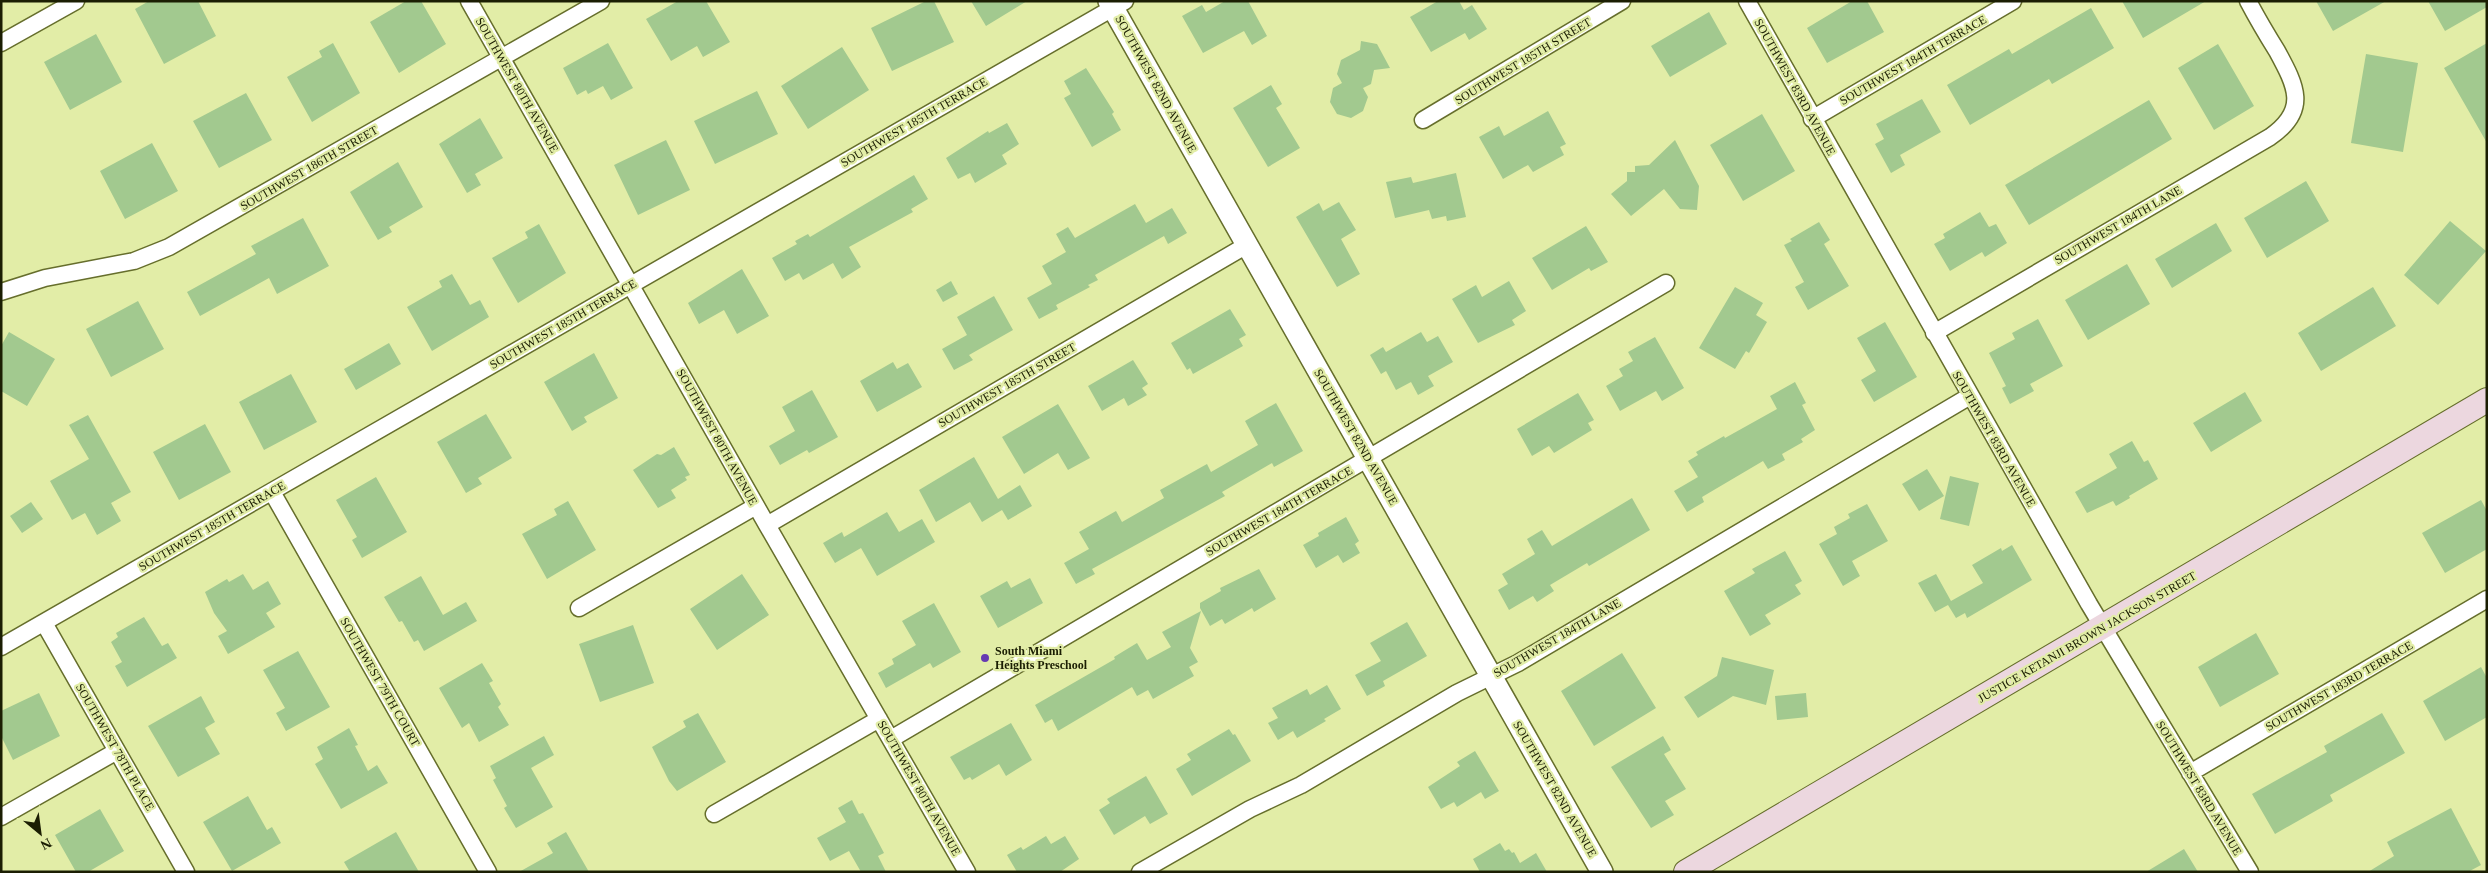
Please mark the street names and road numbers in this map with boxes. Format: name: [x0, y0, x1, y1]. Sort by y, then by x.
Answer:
street label: SOUTHWEST 184TH TERRACE: [1837, 12, 1989, 108]
street label: SOUTHWEST 82ND AVENUE: [1112, 13, 1200, 155]
street label: SOUTHWEST 185TH STREET: [1452, 14, 1594, 107]
street label: SOUTHWEST 80TH AVENUE: [473, 15, 561, 155]
street label: SOUTHWEST 83RD AVENUE: [1751, 16, 1839, 158]
street label: SOUTHWEST 185TH TERRACE: [838, 74, 990, 170]
street label: SOUTHWEST 186TH STREET: [238, 122, 381, 213]
street label: SOUTHWEST 184TH LANE: [2052, 183, 2184, 267]
street label: SOUTHWEST 185TH TERRACE: [487, 276, 639, 372]
street label: SOUTHWEST 185TH STREET: [936, 339, 1079, 430]
street label: SOUTHWEST 80TH AVENUE: [674, 366, 760, 508]
street label: SOUTHWEST 82ND AVENUE: [1311, 366, 1401, 508]
street label: SOUTHWEST 83RD AVENUE: [1949, 369, 2039, 509]
street label: SOUTHWEST 184TH TERRACE: [1203, 463, 1355, 559]
street label: SOUTHWEST 185TH TERRACE: [136, 478, 288, 574]
street label: JUSTICE KETANJI BROWN JACKSON STREET: [1975, 568, 2199, 705]
street label: SOUTHWEST 184TH LANE: [1491, 596, 1623, 680]
street label: SOUTHWEST 79TH COURT: [337, 615, 423, 749]
street label: SOUTHWEST 183RD TERRACE: [2263, 638, 2415, 734]
street label: SOUTHWEST 78TH PLACE: [73, 681, 157, 813]
street label: SOUTHWEST 80TH AVENUE: [875, 718, 963, 858]
street label: SOUTHWEST 82ND AVENUE: [1510, 718, 1600, 860]
street label: SOUTHWEST 83RD AVENUE: [2153, 718, 2245, 858]

